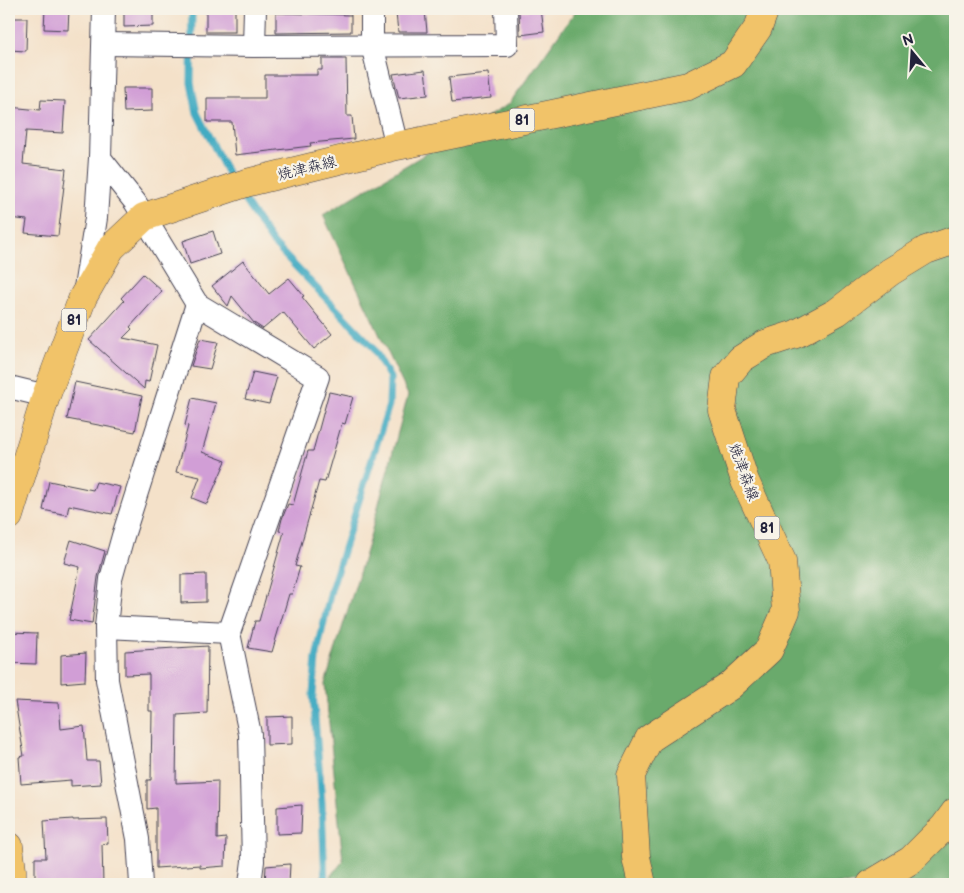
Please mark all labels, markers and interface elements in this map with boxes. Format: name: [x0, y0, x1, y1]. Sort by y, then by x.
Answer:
north arrow: [886, 28, 936, 78]
text: N: [901, 30, 916, 50]
road number: 81: [510, 108, 534, 132]
street label: 焼津森線: [276, 152, 339, 185]
road number: 81: [62, 308, 86, 332]
street label: 焼津森線: [724, 441, 763, 504]
road number: 81: [754, 516, 780, 540]

